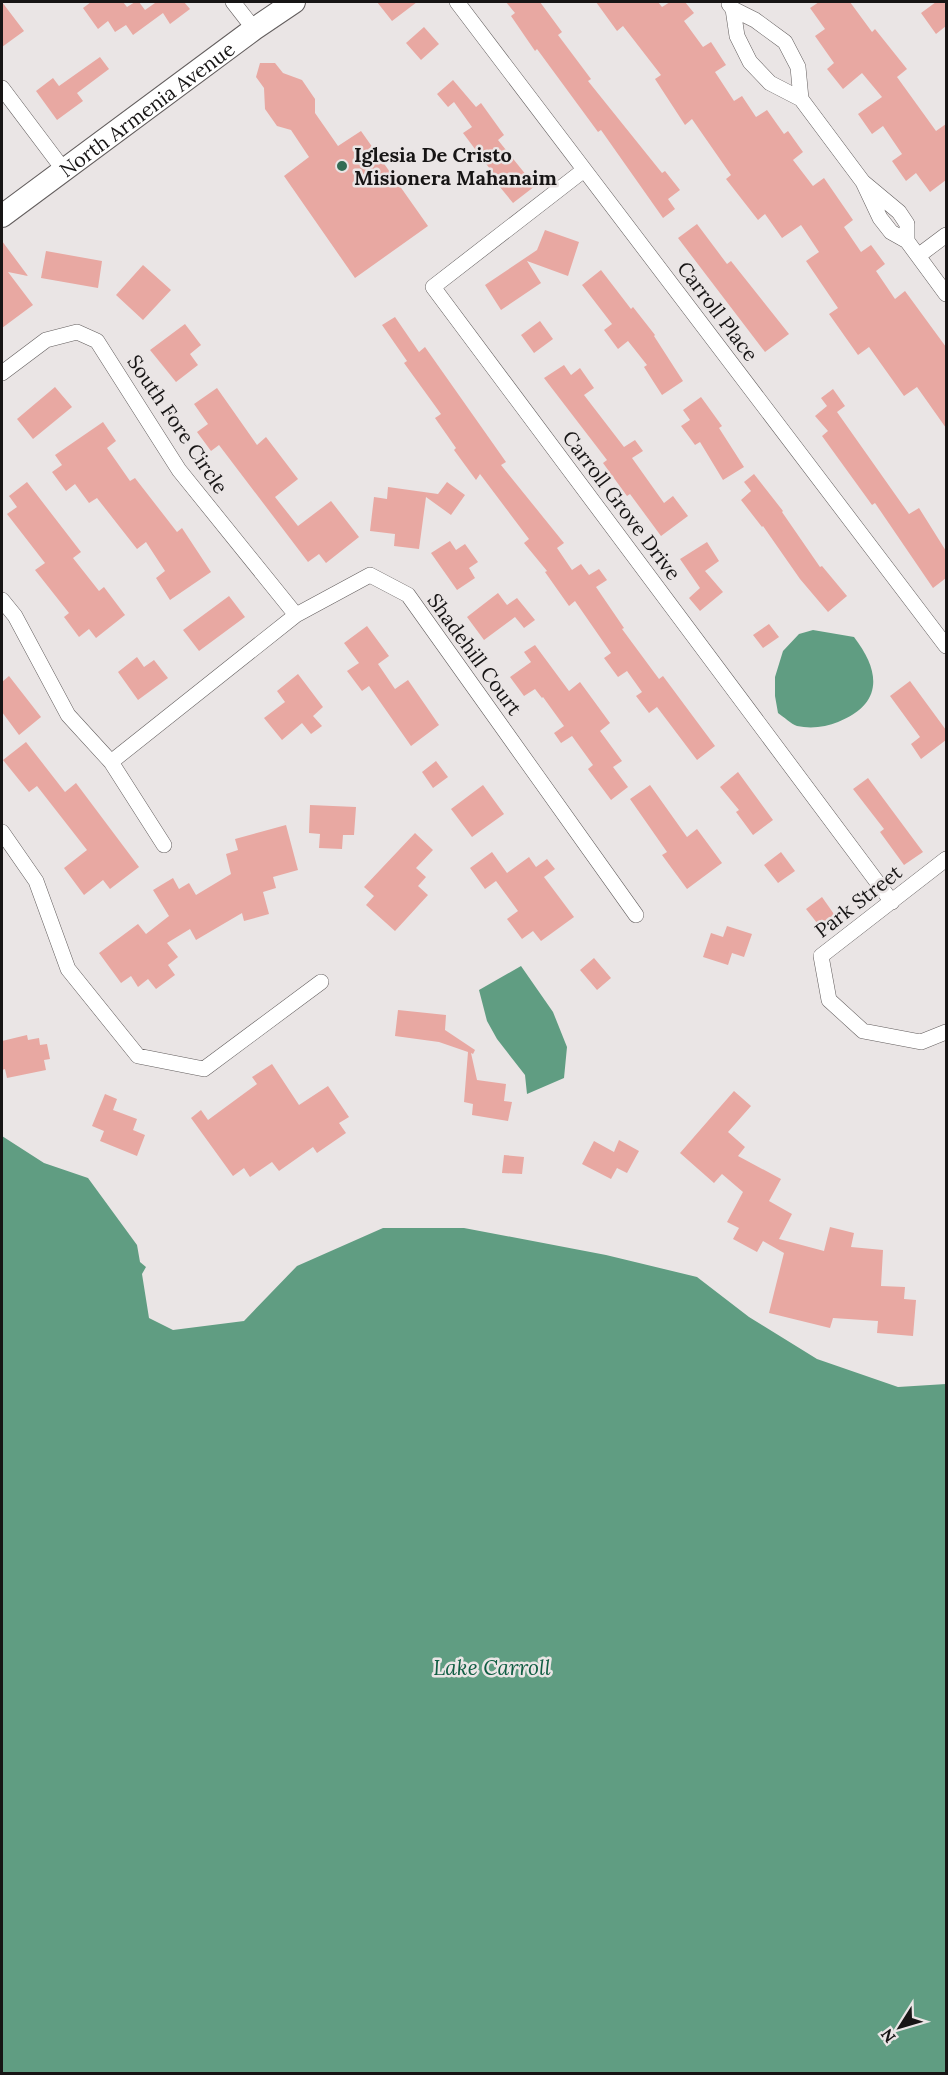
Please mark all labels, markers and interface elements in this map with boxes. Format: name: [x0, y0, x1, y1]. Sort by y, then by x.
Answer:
street label: North Armenia Avenue: [54, 36, 239, 182]
place label: Iglesia De Cristo Misionera Mahanaim: [354, 142, 558, 190]
marker: Iglesia De Cristo Misionera Mahanaim: [335, 159, 349, 173]
street label: Carroll Place: [672, 256, 764, 366]
street label: South Fore Circle: [122, 350, 234, 498]
street label: Carroll Grove Drive: [558, 425, 686, 585]
street label: Shadehill Court: [422, 588, 528, 720]
street label: Park Street: [809, 859, 907, 943]
water label: Lake Carroll: [433, 1654, 551, 1681]
north arrow: [870, 1997, 930, 2057]
text: N: [876, 2025, 900, 2047]

